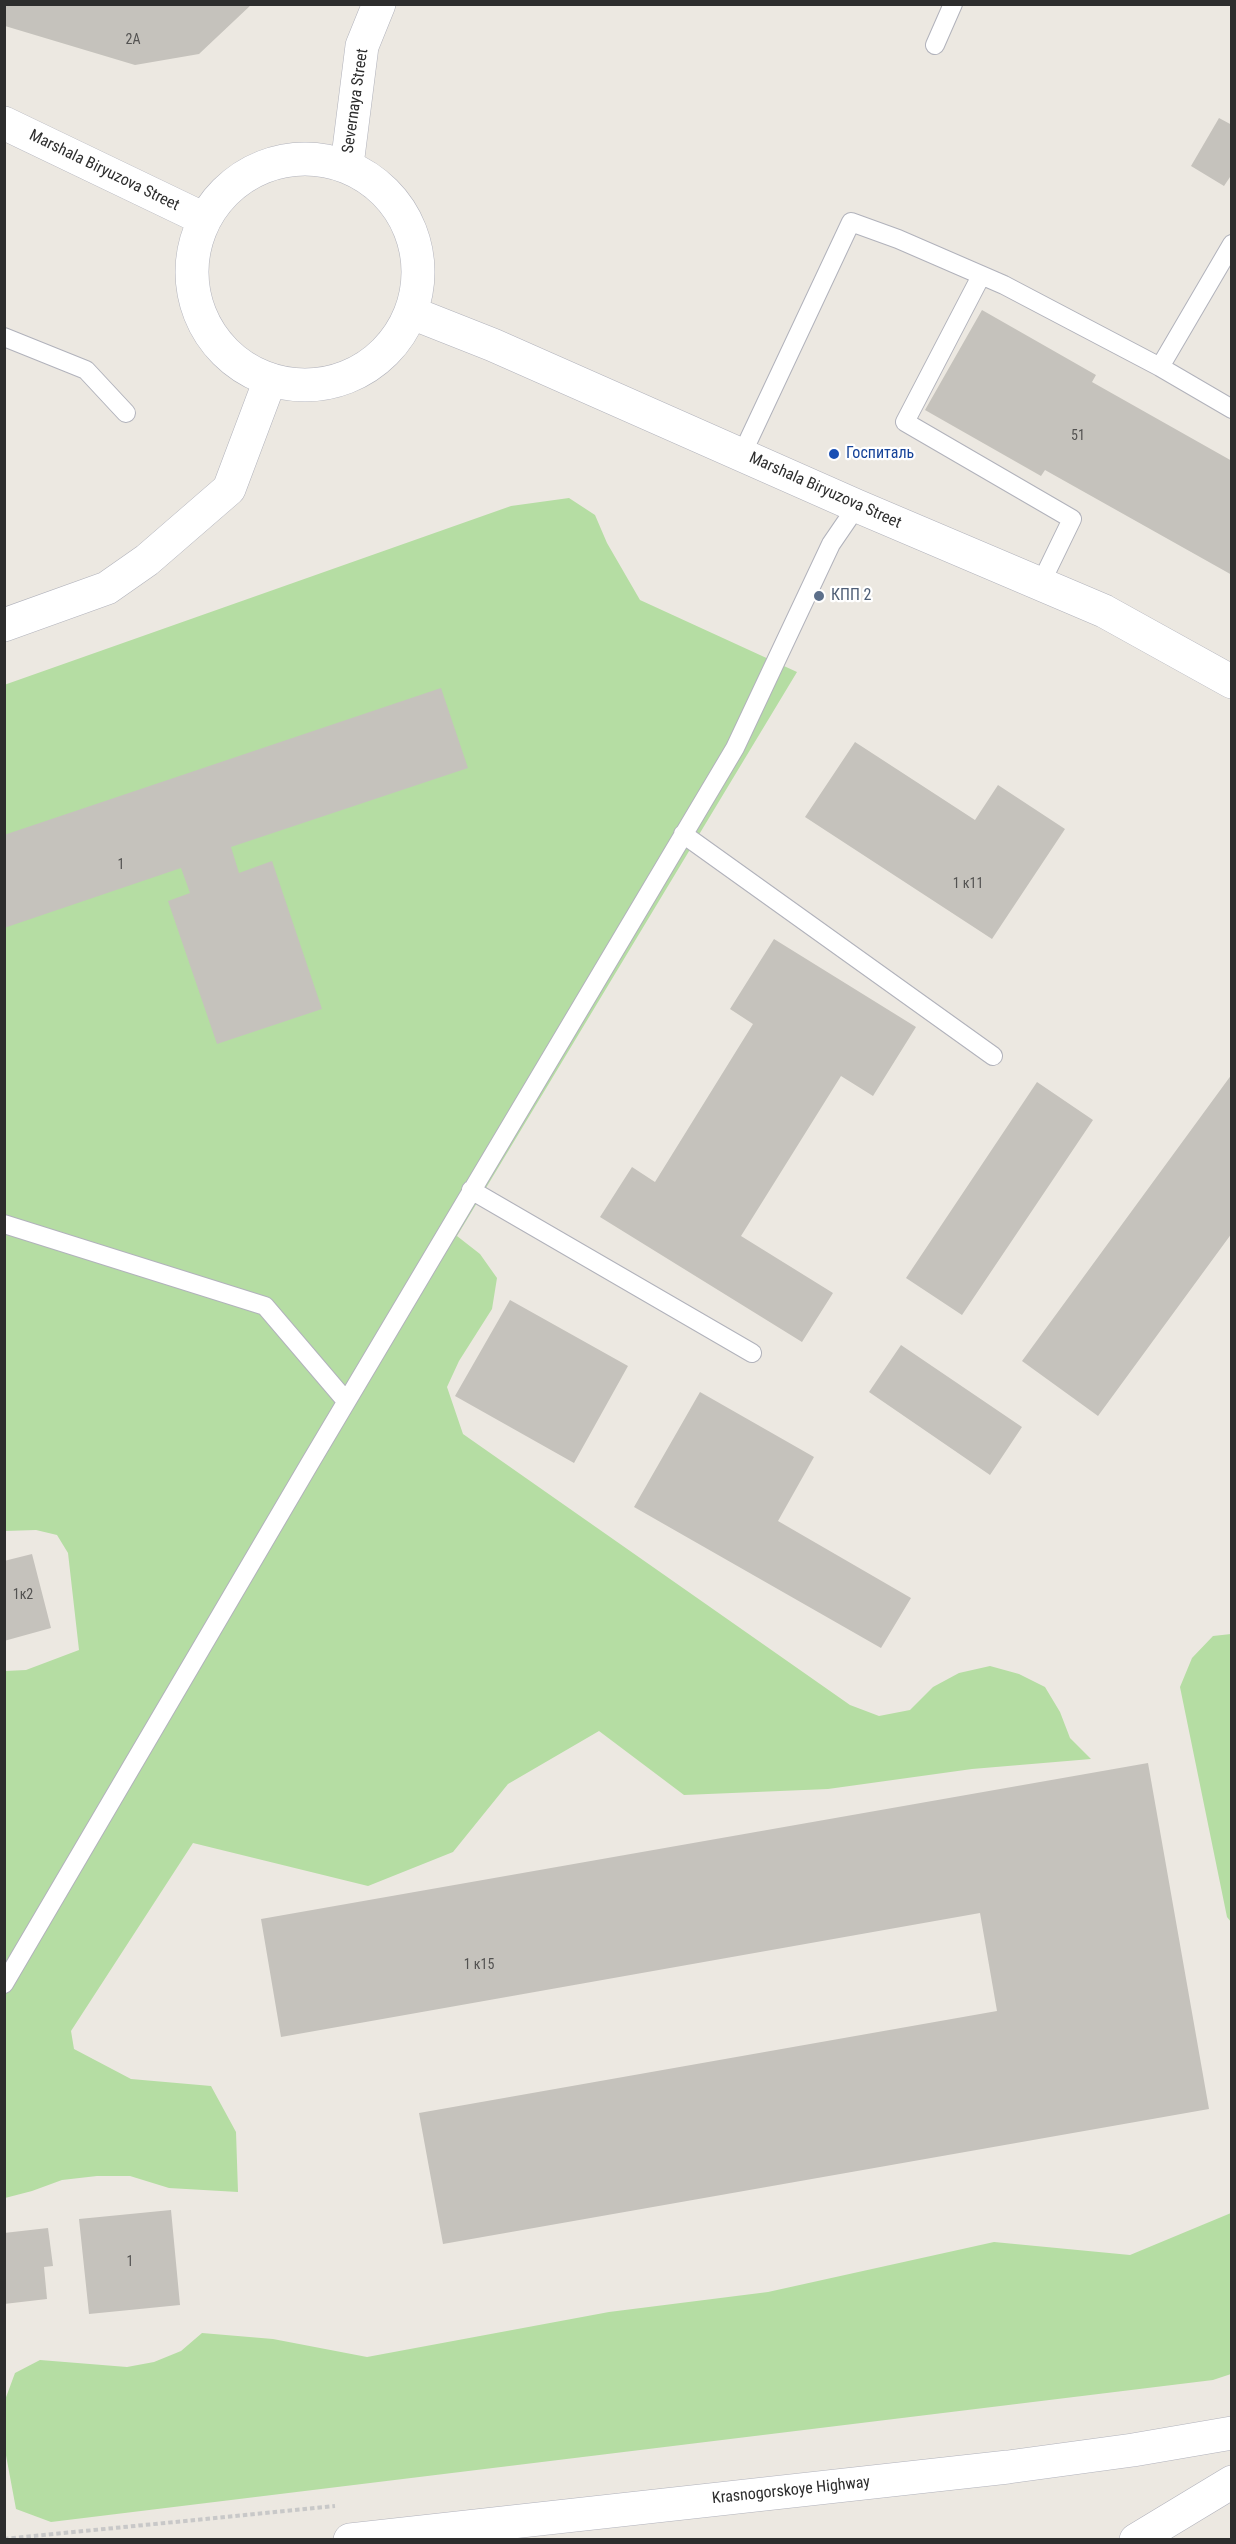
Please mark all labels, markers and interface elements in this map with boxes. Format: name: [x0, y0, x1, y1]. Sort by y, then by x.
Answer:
house number: 2А: [126, 32, 140, 48]
street label: Severnaya Street: [339, 47, 373, 155]
street label: Marshala Biryuzova Street: [26, 126, 182, 216]
house number: 51: [1071, 428, 1085, 444]
place label: Госпиталь: [846, 444, 914, 464]
marker: Госпиталь: [827, 447, 841, 461]
street label: Marshala Biryuzova Street: [746, 449, 904, 533]
place label: КПП 2: [831, 586, 871, 606]
marker: КПП 2: [812, 589, 826, 603]
house number: 1: [118, 857, 124, 873]
house number: 1 к11: [953, 876, 983, 892]
house number: 1к2: [13, 1587, 33, 1603]
house number: 1 к15: [464, 1957, 494, 1973]
house number: 1: [127, 2254, 133, 2270]
street label: Krasnogorskoye Highway: [711, 2473, 871, 2509]

